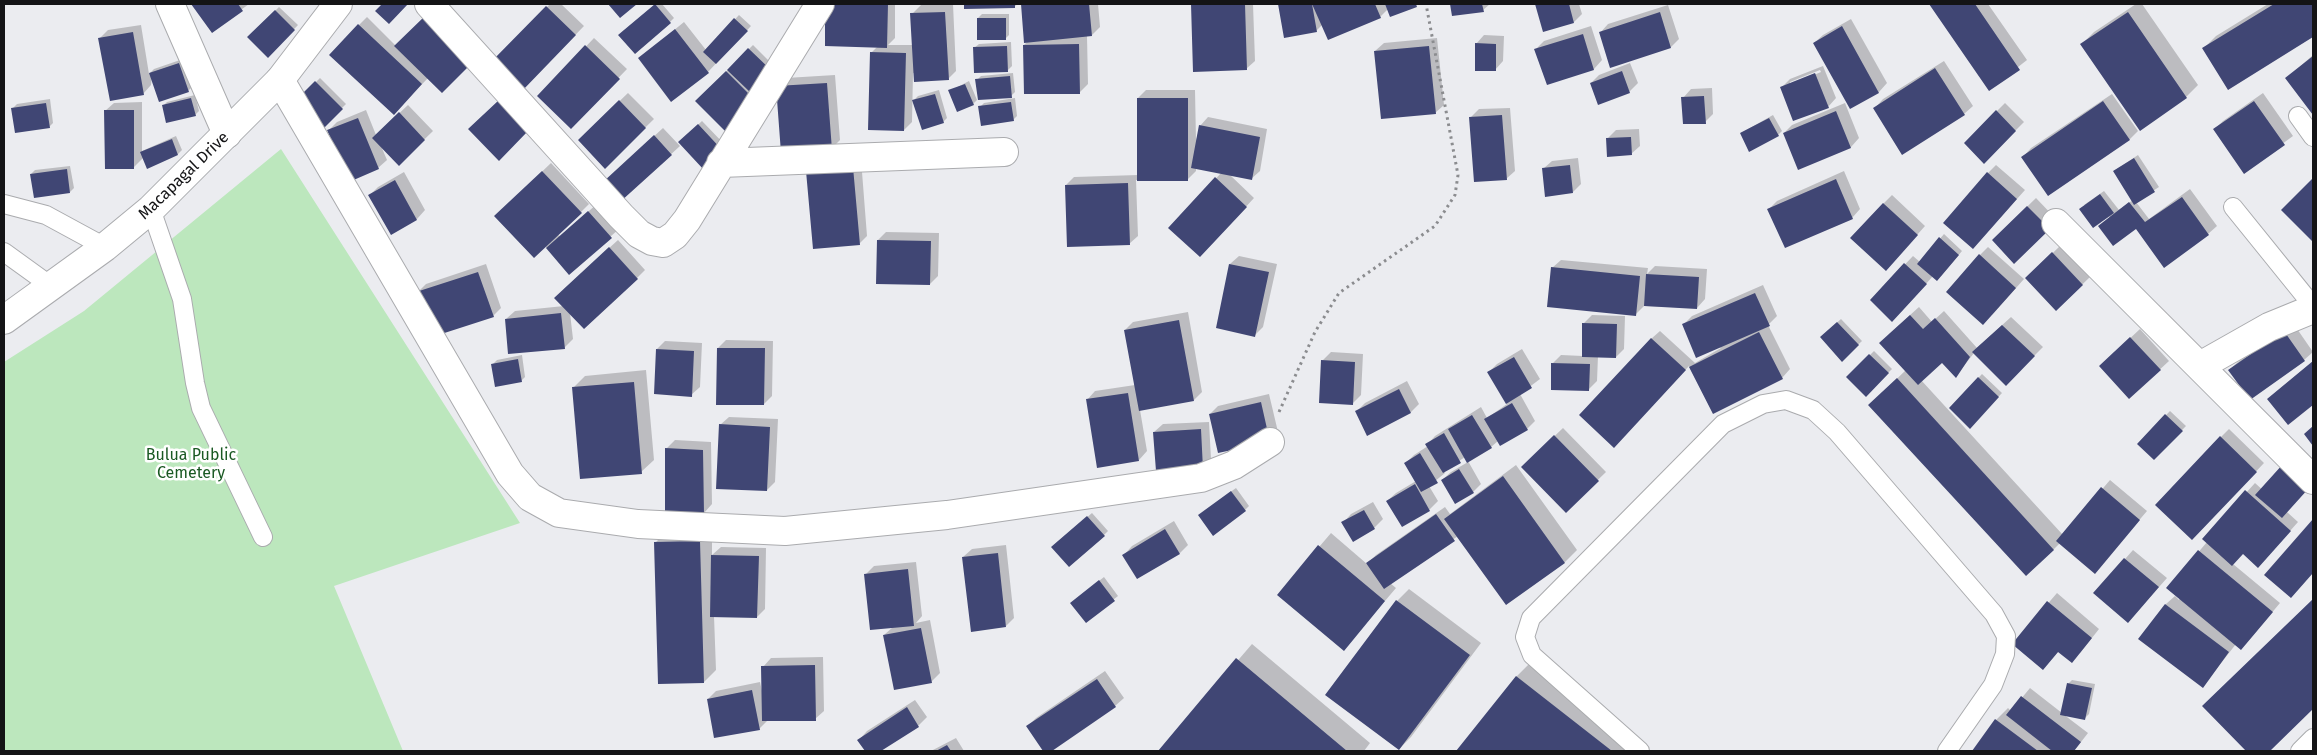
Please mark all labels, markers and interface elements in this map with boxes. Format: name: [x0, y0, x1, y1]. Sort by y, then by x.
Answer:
street label: Macapagal Drive: [135, 128, 233, 224]
park label: Bulua Public Cemetery: [146, 446, 236, 484]

